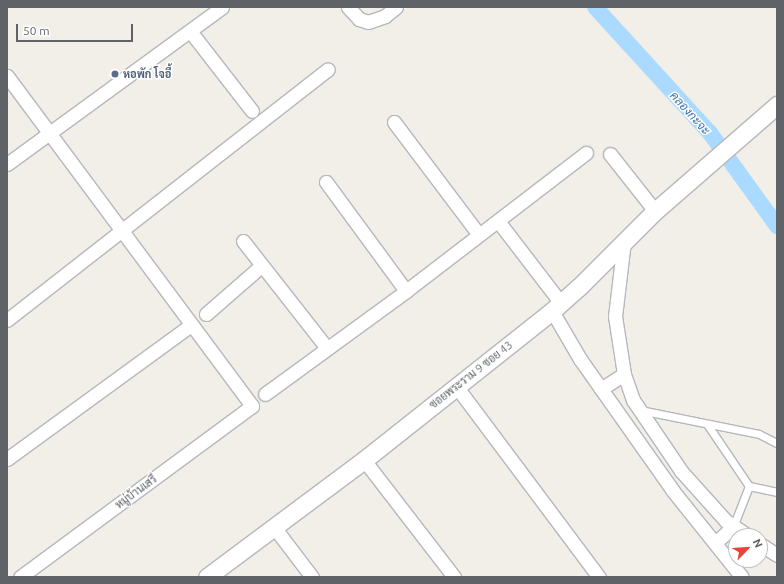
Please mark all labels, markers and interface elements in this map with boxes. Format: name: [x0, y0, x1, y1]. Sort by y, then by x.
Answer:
scale bar: [18, 16, 135, 42]
text: 50 m: [23, 24, 50, 37]
place label: หอพัก โจอี้: [123, 67, 171, 81]
marker: หอพัก โจอี้: [110, 69, 120, 79]
water label: คลองกะจะ: [667, 88, 713, 138]
street label: ซอยพระราม 9 ซอย 43: [427, 338, 515, 412]
street label: หมู่บ้านเสรี: [113, 472, 159, 512]
north arrow: [728, 528, 768, 568]
text: N: [751, 537, 765, 550]

